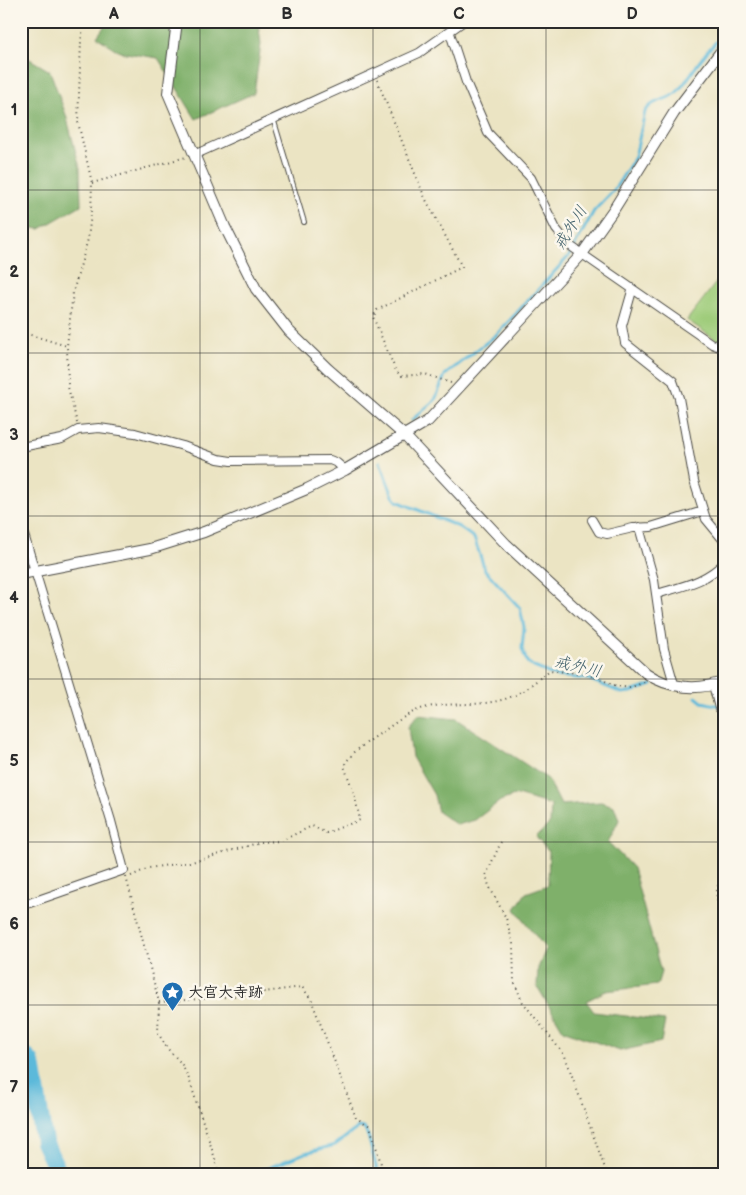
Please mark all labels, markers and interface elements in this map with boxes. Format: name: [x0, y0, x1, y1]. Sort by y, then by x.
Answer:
text: A: [108, 5, 119, 24]
text: B: [281, 5, 293, 24]
text: C: [453, 5, 465, 24]
text: D: [626, 5, 638, 24]
text: 1: [11, 101, 17, 120]
water label: 戒外川: [550, 203, 592, 253]
text: 2: [9, 263, 19, 282]
text: 3: [9, 426, 19, 445]
text: 4: [9, 589, 19, 608]
water label: 戒外川: [552, 652, 604, 682]
text: 5: [9, 752, 19, 771]
text: 6: [9, 915, 19, 934]
place icon: 大官大寺跡: [160, 980, 184, 1011]
place label: 大官大寺跡: [188, 983, 263, 1002]
text: 7: [10, 1078, 19, 1097]

